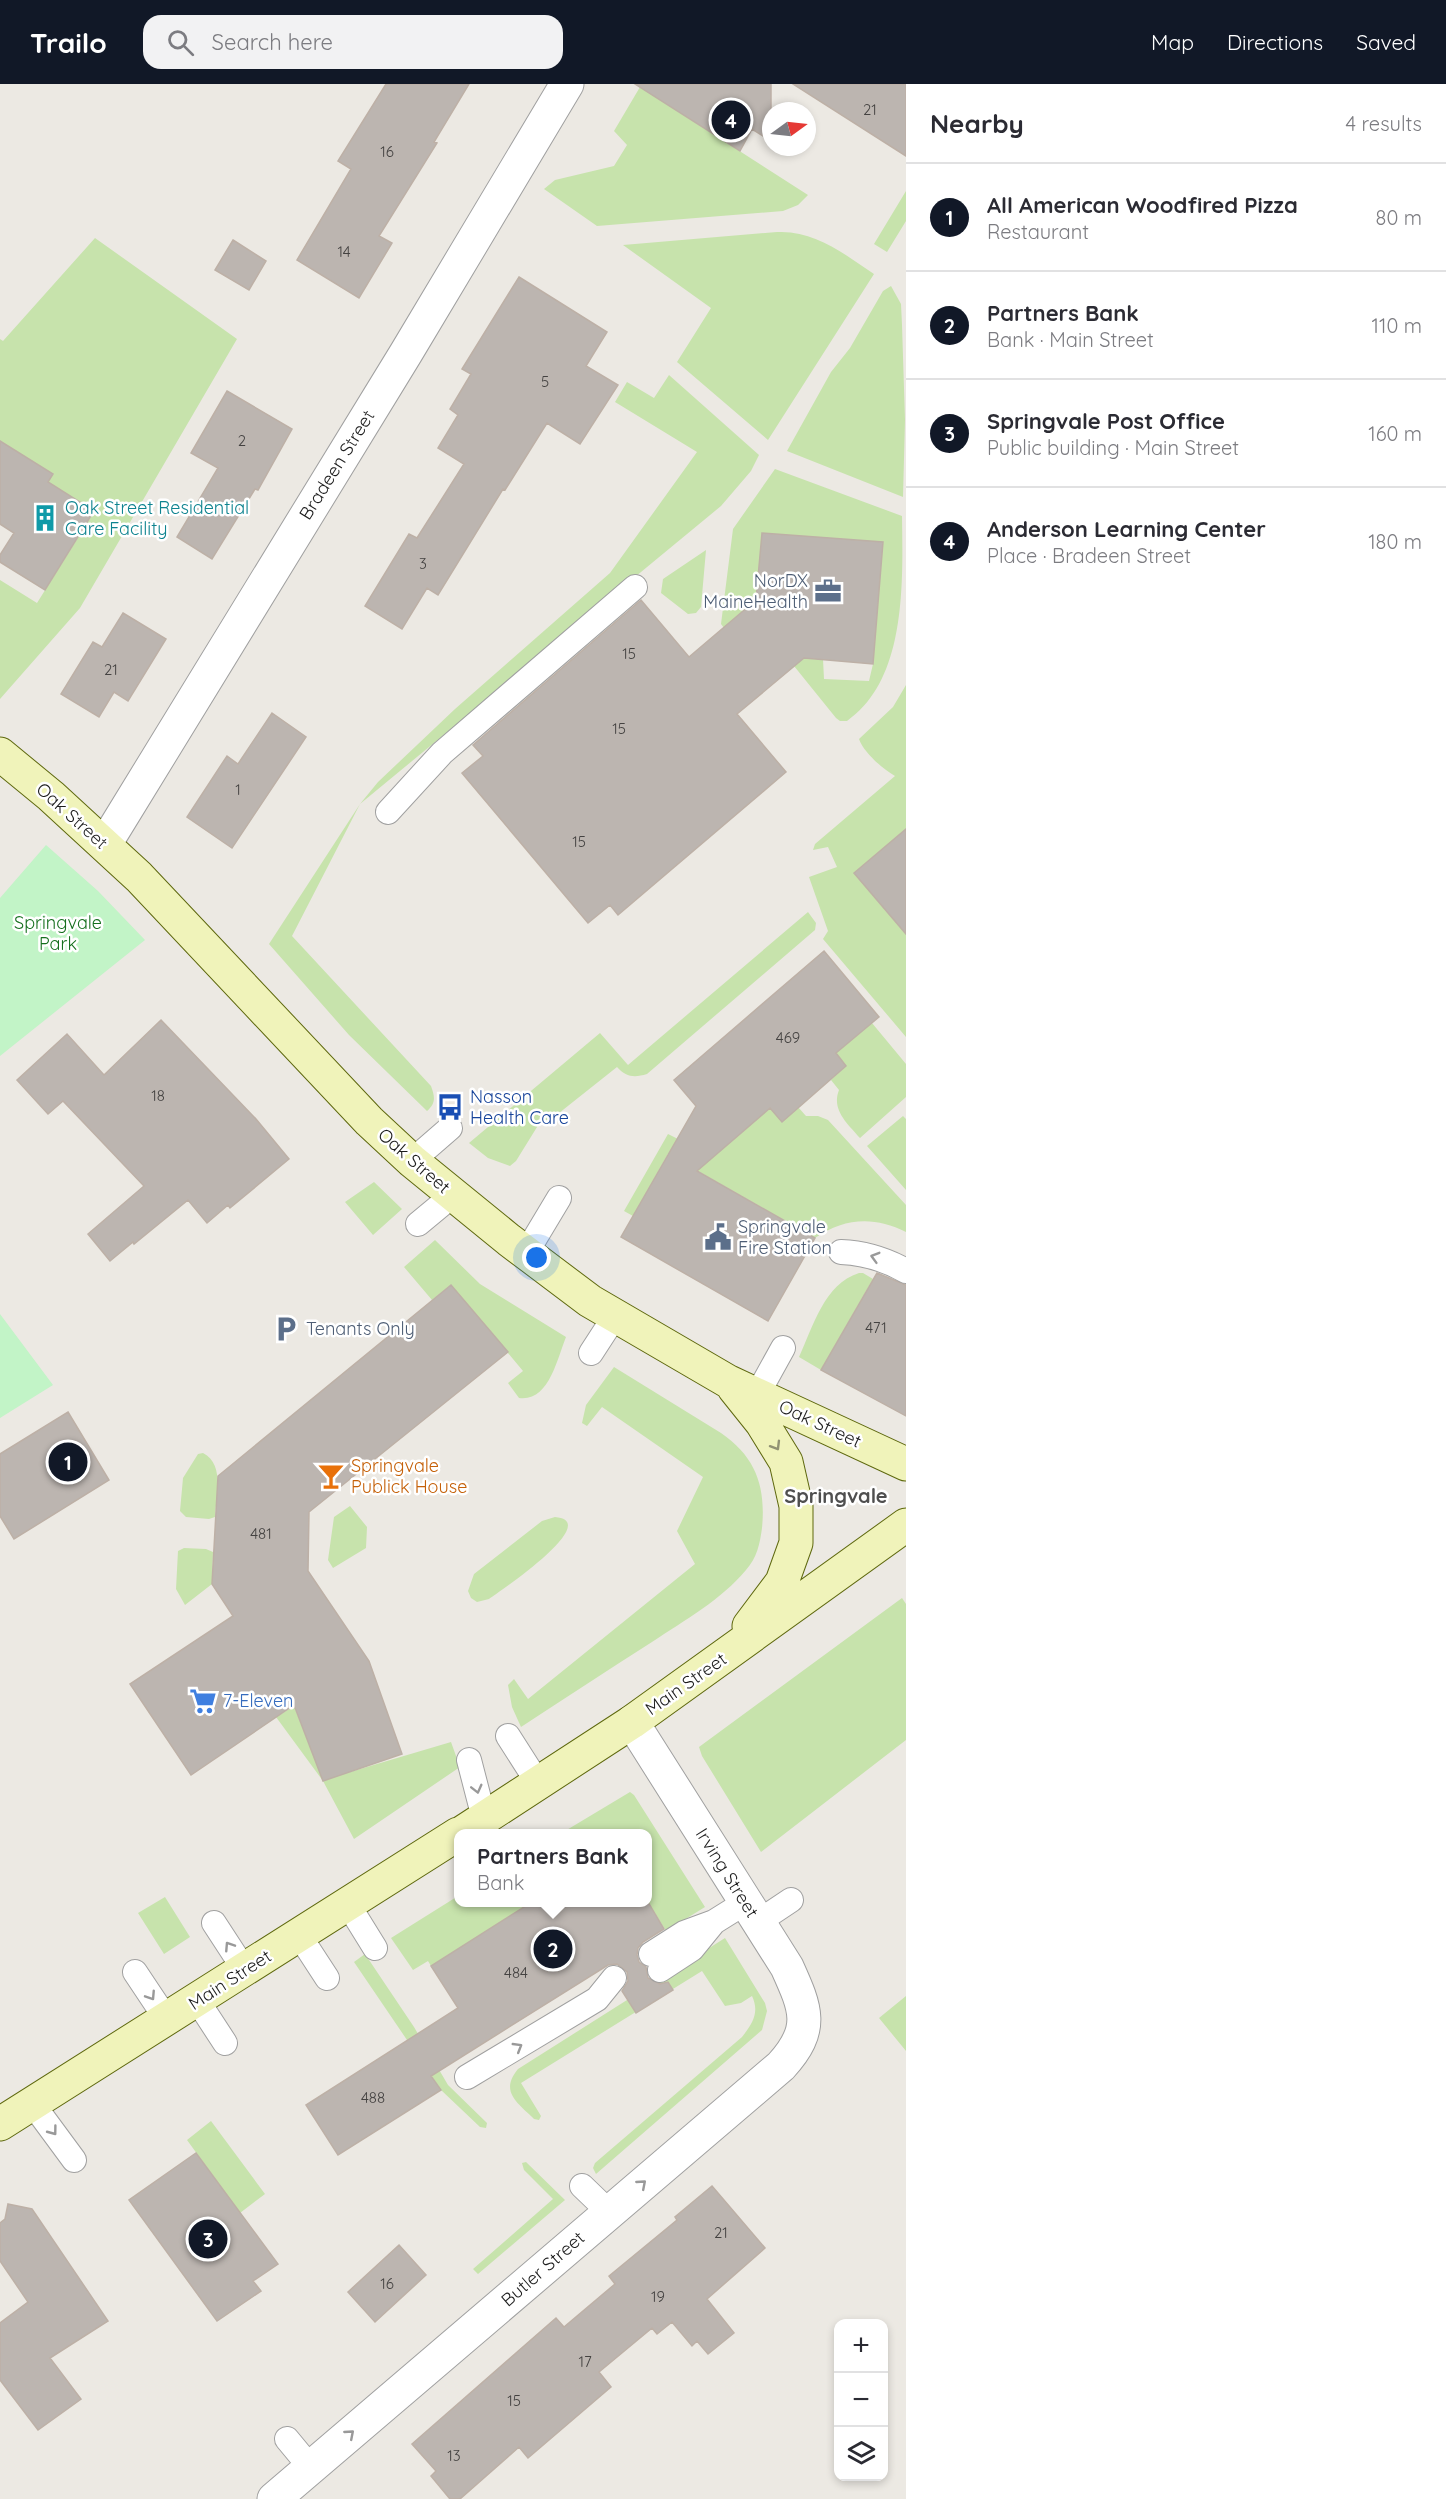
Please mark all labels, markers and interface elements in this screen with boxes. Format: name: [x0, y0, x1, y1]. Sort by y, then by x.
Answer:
search box: [143, 15, 563, 69]
text: Trailo: [30, 25, 107, 60]
icon: search: [164, 26, 197, 59]
text: Search here: [212, 28, 333, 56]
text: Map: [1151, 29, 1194, 55]
text: Directions: [1227, 29, 1323, 55]
text: Saved: [1356, 29, 1416, 55]
pin: 4: [712, 98, 750, 142]
house number: 21: [863, 100, 877, 119]
north arrow: [762, 102, 816, 156]
text: Nearby: [930, 107, 1024, 140]
text: 4 results: [1346, 111, 1422, 136]
house number: 16: [380, 142, 394, 161]
text: All American Woodfired Pizza: [987, 191, 1298, 219]
text: 1: [946, 205, 953, 230]
text: 80 m: [1376, 205, 1422, 230]
text: Restaurant: [987, 219, 1089, 244]
house number: 14: [337, 242, 351, 261]
text: Partners Bank: [987, 299, 1139, 327]
text: 2: [944, 313, 955, 338]
text: 110 m: [1372, 313, 1422, 338]
text: Bank · Main Street: [987, 327, 1154, 352]
house number: 5: [541, 372, 549, 391]
street label: Bradeen Street: [294, 406, 379, 524]
text: Springvale Post Office: [987, 407, 1225, 435]
text: 3: [944, 421, 955, 446]
text: 160 m: [1368, 421, 1422, 446]
house number: 2: [238, 431, 246, 450]
text: Public building · Main Street: [987, 435, 1239, 460]
place label: Oak Street Residential Care Facility: [65, 496, 249, 540]
building icon: Oak Street Residential Care Facility: [30, 503, 60, 533]
text: Anderson Learning Center: [987, 515, 1266, 543]
text: 4: [944, 529, 955, 554]
text: 180 m: [1368, 529, 1422, 554]
text: Place · Bradeen Street: [987, 543, 1191, 568]
house number: 3: [419, 554, 427, 573]
place label: NorDX MaineHealth: [703, 569, 808, 613]
office icon: NorDX MaineHealth: [813, 576, 843, 606]
house number: 15: [622, 644, 636, 663]
house number: 21: [104, 660, 118, 679]
house number: 15: [612, 719, 626, 738]
street label: Oak Street: [32, 777, 113, 854]
house number: 1: [235, 780, 241, 799]
house number: 15: [572, 832, 586, 851]
park label: Springvale Park: [14, 911, 102, 955]
house number: 469: [776, 1028, 800, 1047]
place label: Nasson Health Care: [470, 1085, 569, 1129]
house number: 18: [151, 1086, 165, 1105]
bus stop icon: Nasson Health Care: [435, 1092, 465, 1122]
street label: Oak Street: [373, 1123, 455, 1198]
place label: Springvale Fire Station: [738, 1215, 832, 1259]
public building icon: Springvale Fire Station: [703, 1222, 733, 1252]
your location: [522, 1243, 551, 1272]
one-way arrow: [870, 1252, 881, 1264]
parking icon: Tenants Only: [271, 1314, 301, 1344]
place label: Tenants Only: [306, 1317, 415, 1340]
house number: 471: [865, 1318, 887, 1337]
street label: Oak Street: [775, 1394, 865, 1453]
pin: 1: [48, 1440, 88, 1484]
one-way arrow: [769, 1440, 781, 1450]
place label: Springvale Publick House: [351, 1454, 467, 1498]
bar icon: Springvale Publick House: [316, 1461, 346, 1491]
district label: Springvale: [784, 1483, 888, 1508]
house number: 481: [250, 1524, 272, 1543]
street label: Main Street: [641, 1647, 731, 1720]
supermarket icon: 7-Eleven: [188, 1686, 218, 1716]
place label: 7-Eleven: [223, 1689, 294, 1712]
one-way arrow: [469, 1784, 482, 1794]
street label: Irving Street: [691, 1824, 764, 1922]
popup: [454, 1829, 652, 1907]
text: Partners Bank: [477, 1842, 629, 1870]
text: Bank: [477, 1870, 525, 1895]
pin: 2: [534, 1926, 572, 1972]
one-way arrow: [225, 1942, 236, 1953]
street label: Main Street: [184, 1944, 275, 2015]
house number: 484: [504, 1963, 528, 1982]
one-way arrow: [144, 1989, 155, 2000]
one-way arrow: [512, 2042, 522, 2054]
house number: 488: [361, 2088, 385, 2107]
one-way arrow: [46, 2125, 57, 2136]
one-way arrow: [635, 2180, 646, 2191]
pin: 3: [188, 2216, 228, 2262]
house number: 21: [714, 2223, 728, 2242]
street label: Butler Street: [496, 2226, 589, 2311]
house number: 16: [380, 2274, 394, 2293]
house number: 19: [651, 2287, 665, 2306]
map controls: [834, 2319, 888, 2481]
button: +: [834, 2319, 888, 2373]
house number: 17: [578, 2352, 592, 2371]
button: −: [834, 2373, 888, 2427]
house number: 15: [507, 2391, 521, 2410]
button: layers: [834, 2427, 888, 2481]
one-way arrow: [343, 2430, 354, 2441]
house number: 13: [447, 2446, 461, 2465]

